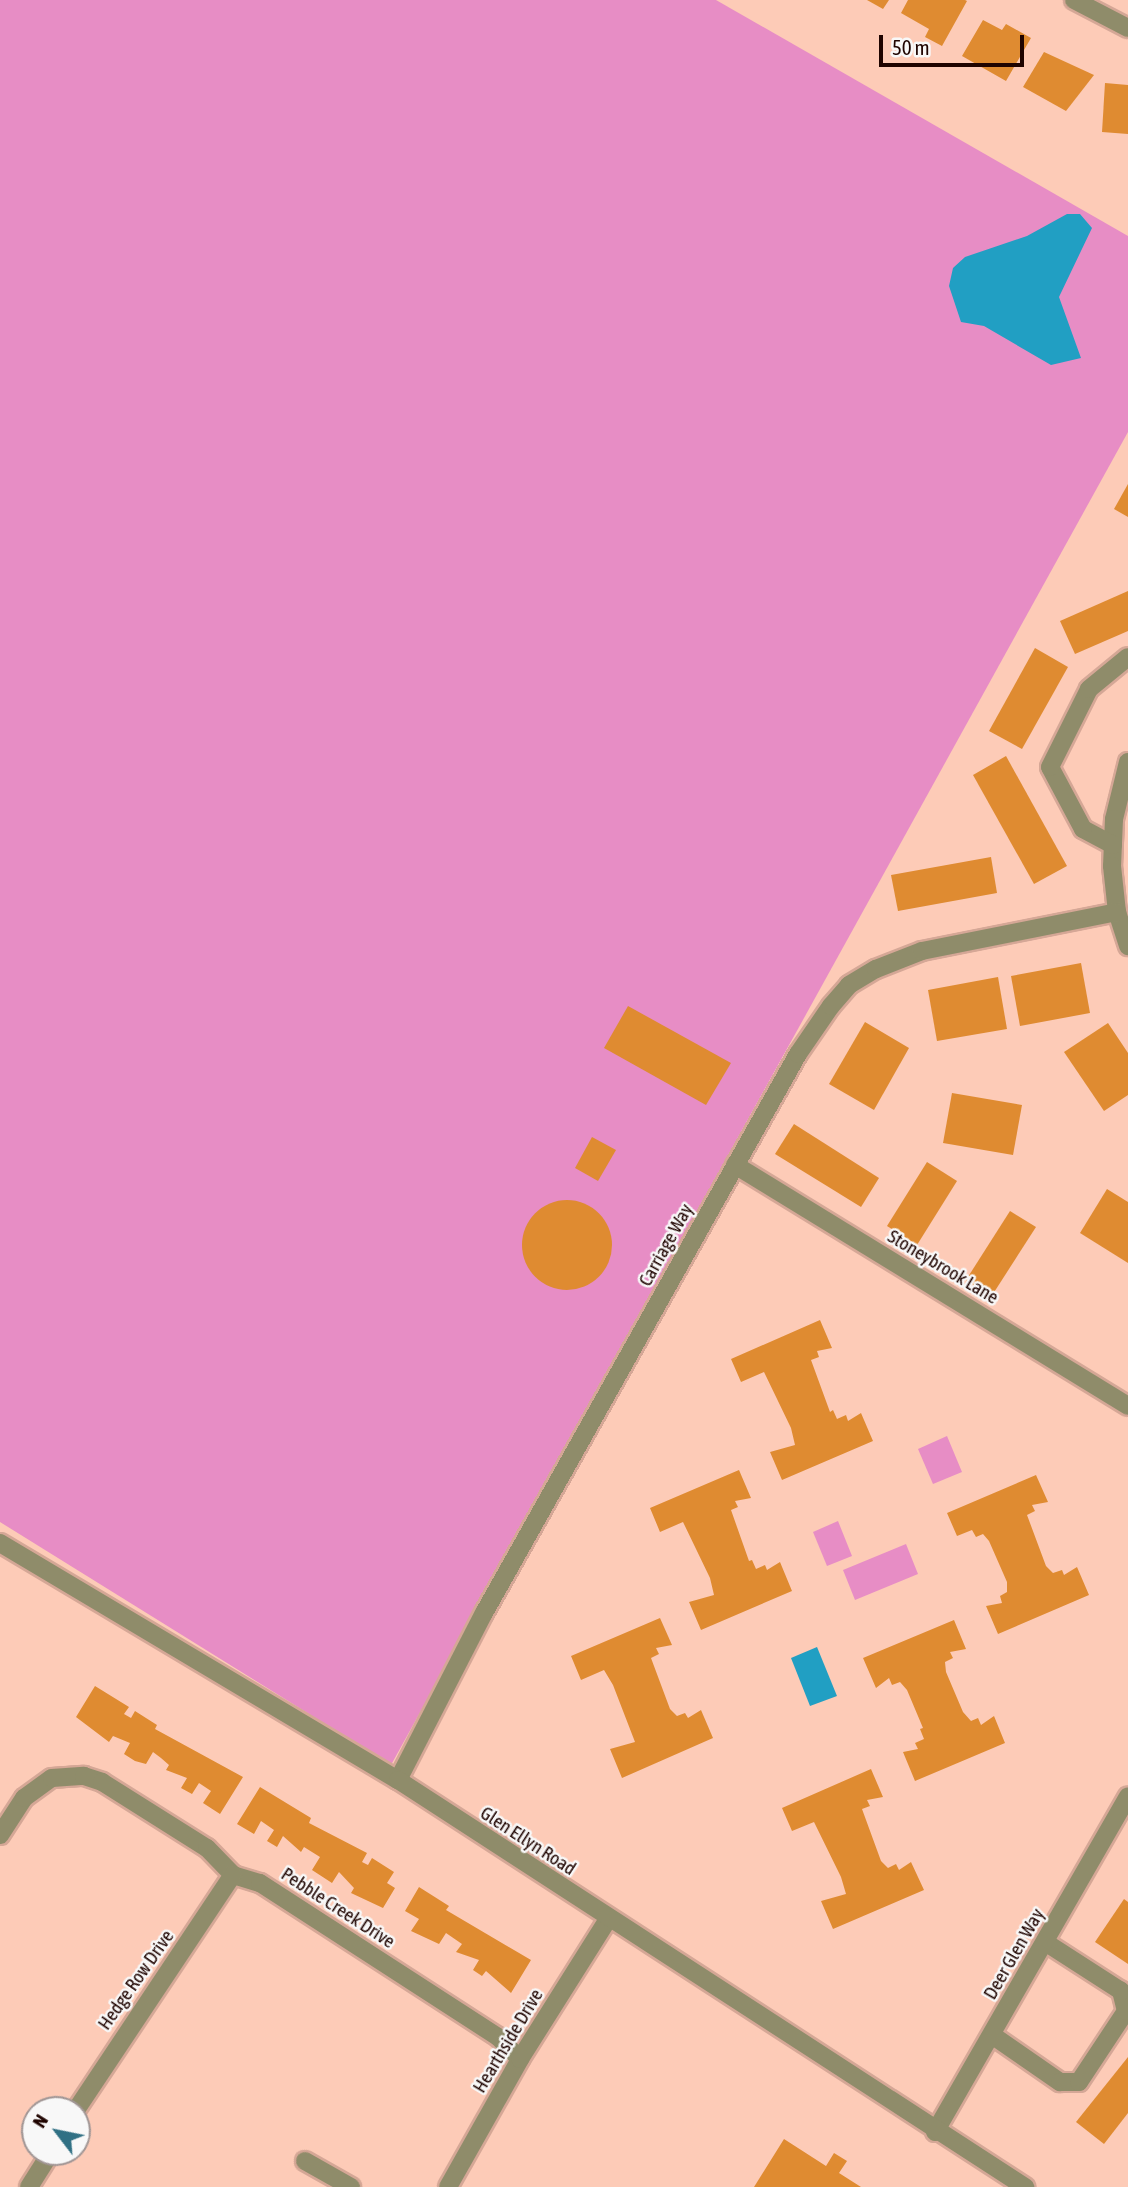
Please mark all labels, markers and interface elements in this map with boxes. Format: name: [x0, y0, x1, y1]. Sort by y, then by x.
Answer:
scale bar: [883, 21, 1028, 65]
text: 50 m: [892, 35, 930, 59]
street label: Carriage Way: [634, 1200, 698, 1290]
street label: Stoneybrook Lane: [883, 1225, 1003, 1309]
street label: Glen Ellyn Road: [476, 1802, 580, 1880]
street label: Pebble Creek Drive: [277, 1863, 399, 1953]
street label: Deer Glen Way: [979, 1904, 1049, 2004]
street label: Hedge Row Drive: [93, 1926, 179, 2034]
street label: Hearthside Drive: [468, 1985, 548, 2097]
north arrow: [21, 2096, 91, 2166]
text: N: [28, 2110, 52, 2132]

